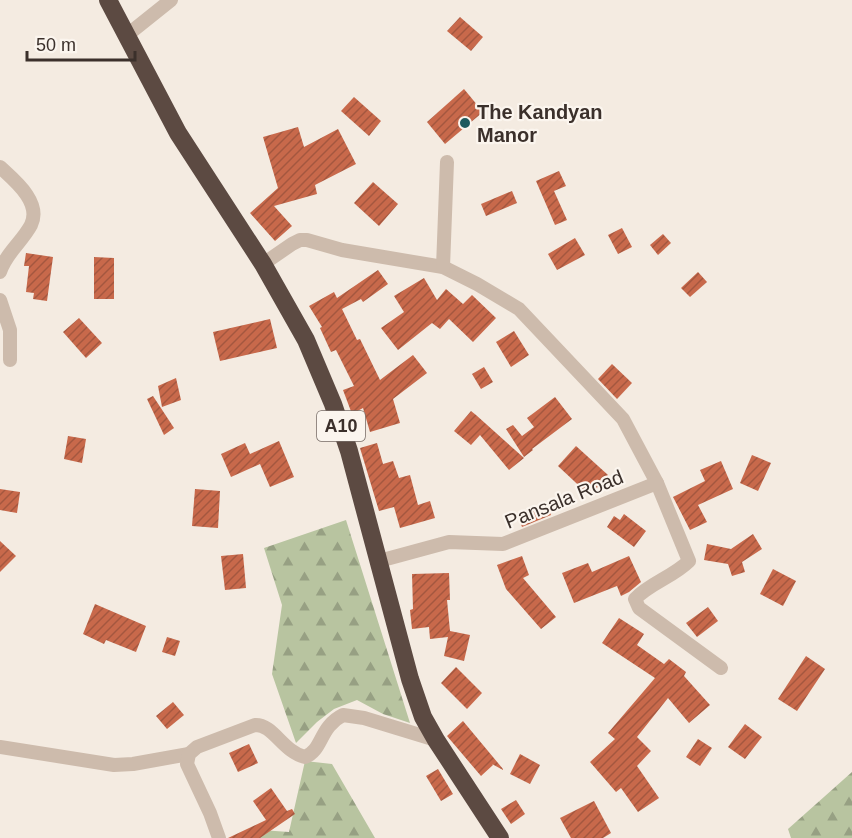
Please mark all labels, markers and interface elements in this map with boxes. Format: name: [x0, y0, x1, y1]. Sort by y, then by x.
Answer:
scale bar: [27, 24, 135, 62]
text: 50 m: [36, 35, 76, 55]
place label: The Kandyan Manor: [477, 101, 603, 146]
marker: The Kandyan Manor: [458, 116, 472, 130]
road number: A10: [317, 411, 365, 441]
street label: Pansala Road: [502, 465, 626, 533]

